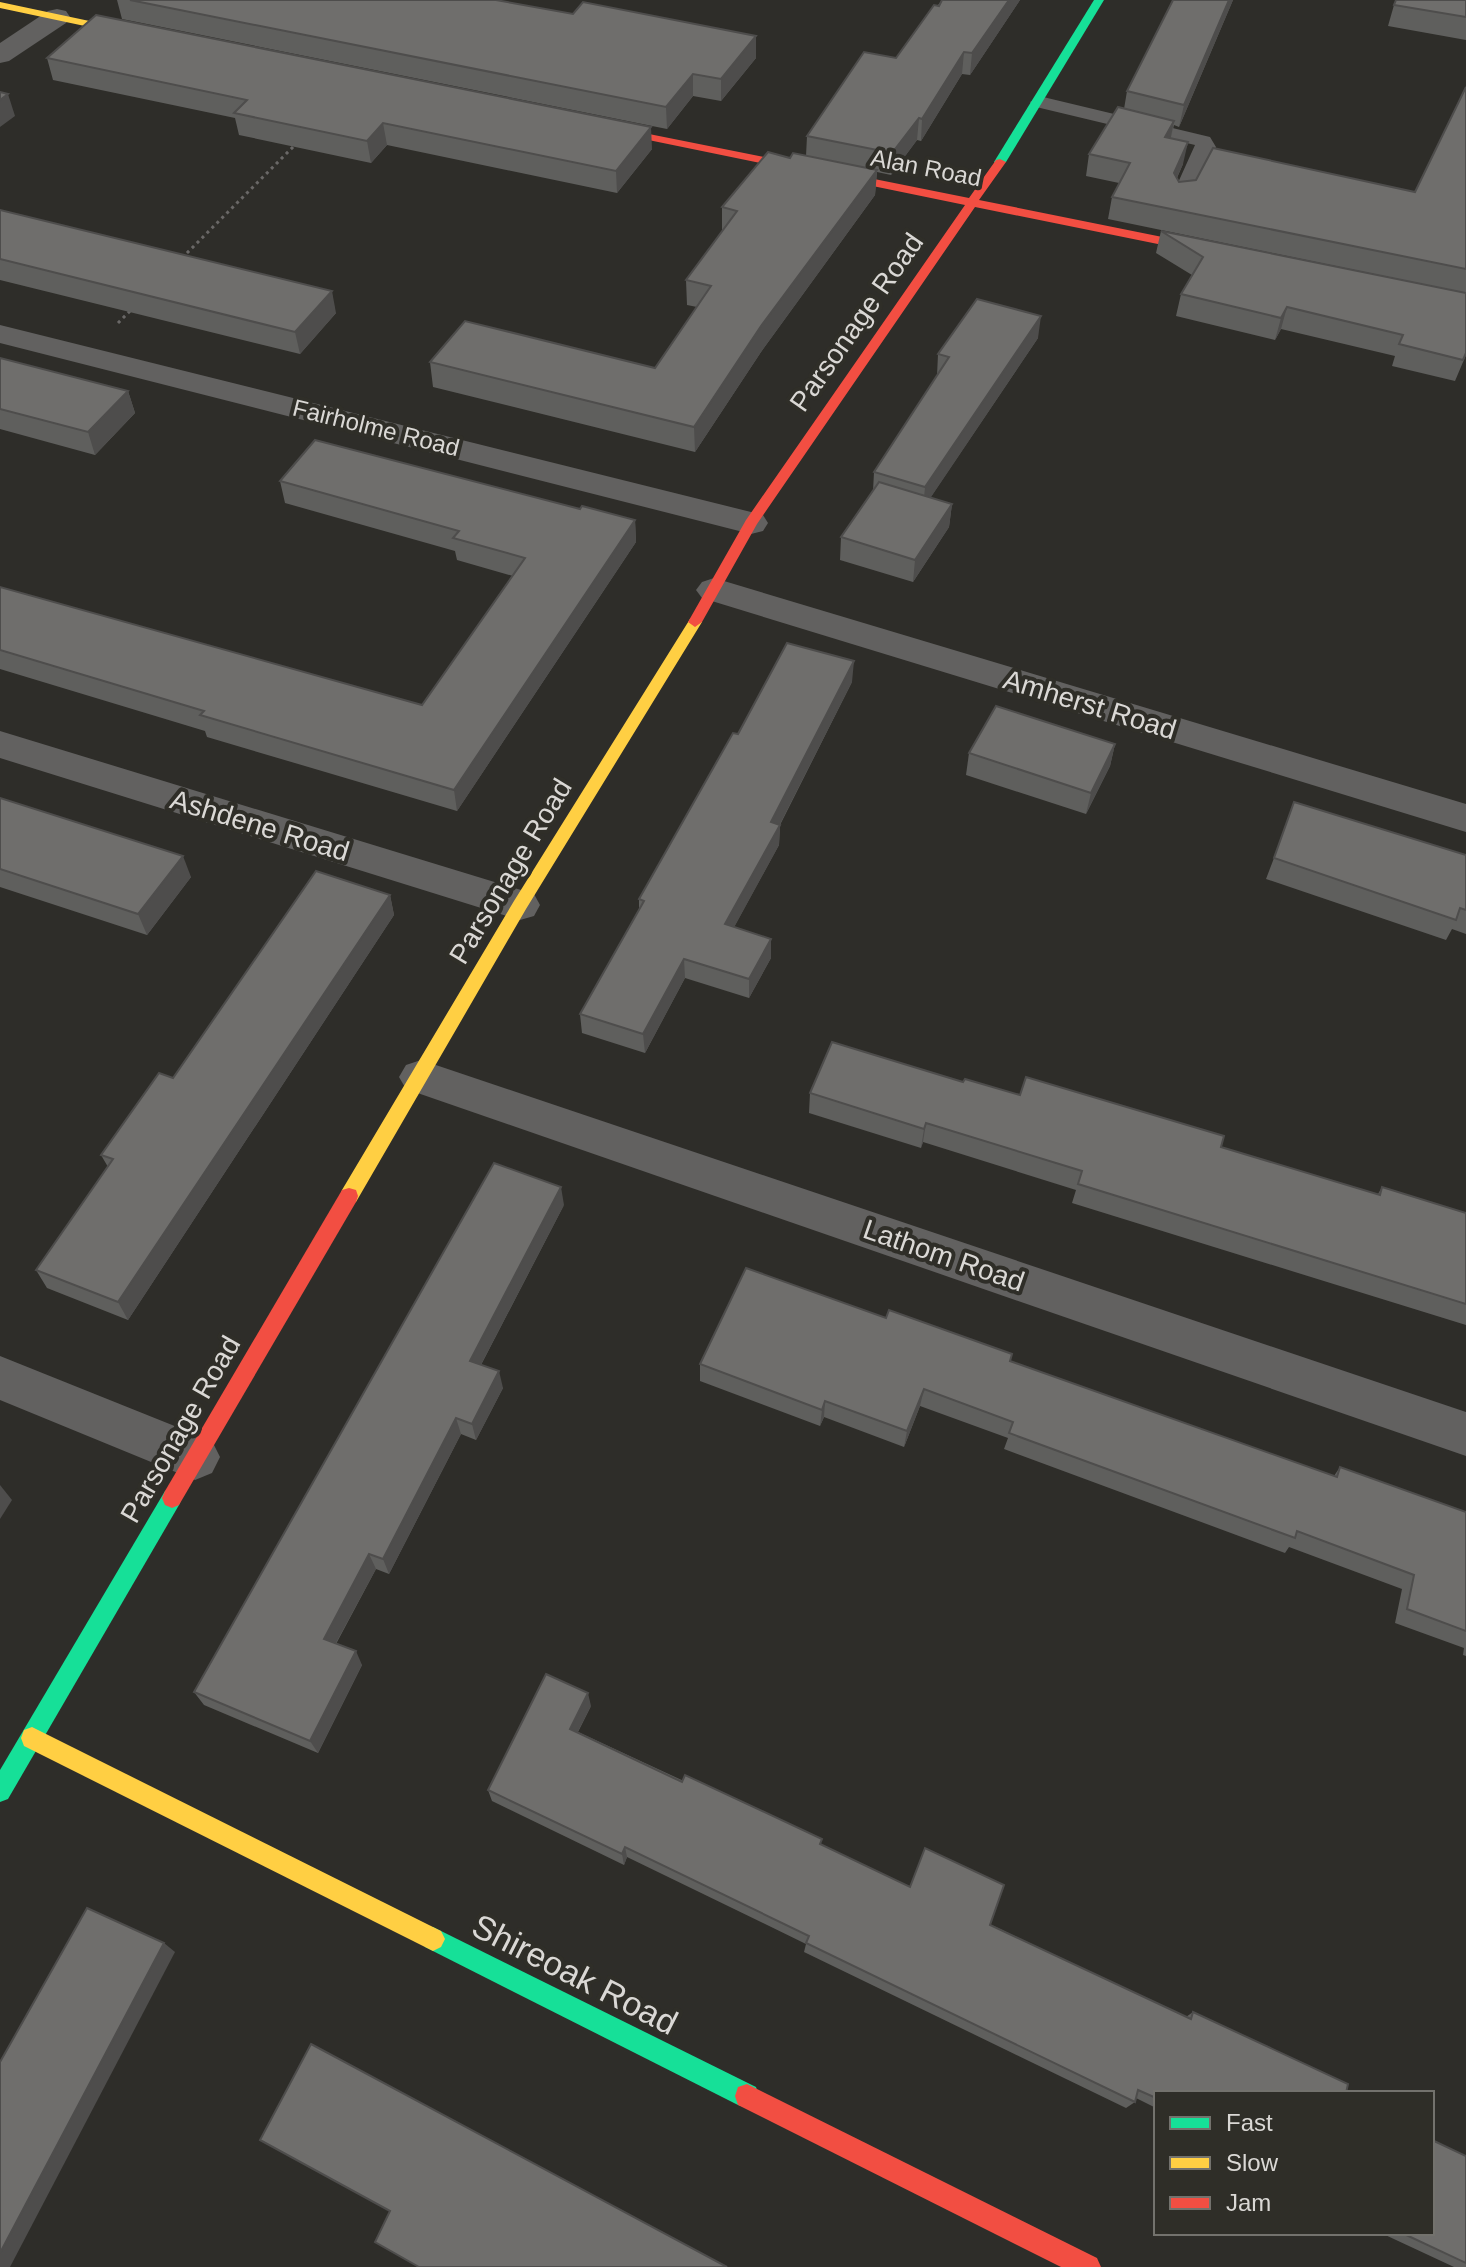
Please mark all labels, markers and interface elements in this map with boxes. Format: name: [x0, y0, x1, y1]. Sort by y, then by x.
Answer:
street label: Alan Road: [869, 144, 984, 191]
street label: Parsonage Road: [783, 227, 929, 417]
street label: Fairholme Road: [290, 394, 462, 461]
street label: Amherst Road: [1000, 663, 1180, 745]
street label: Parsonage Road: [443, 773, 578, 969]
street label: Ashdene Road: [167, 784, 353, 867]
street label: Lathom Road: [859, 1213, 1028, 1297]
street label: Parsonage Road: [114, 1330, 246, 1528]
street label: Shireoak Road: [466, 1906, 684, 2042]
legend: [1154, 2091, 1434, 2235]
text: Fast: [1226, 2109, 1273, 2136]
text: Slow: [1226, 2149, 1279, 2176]
text: Jam: [1226, 2189, 1271, 2216]

